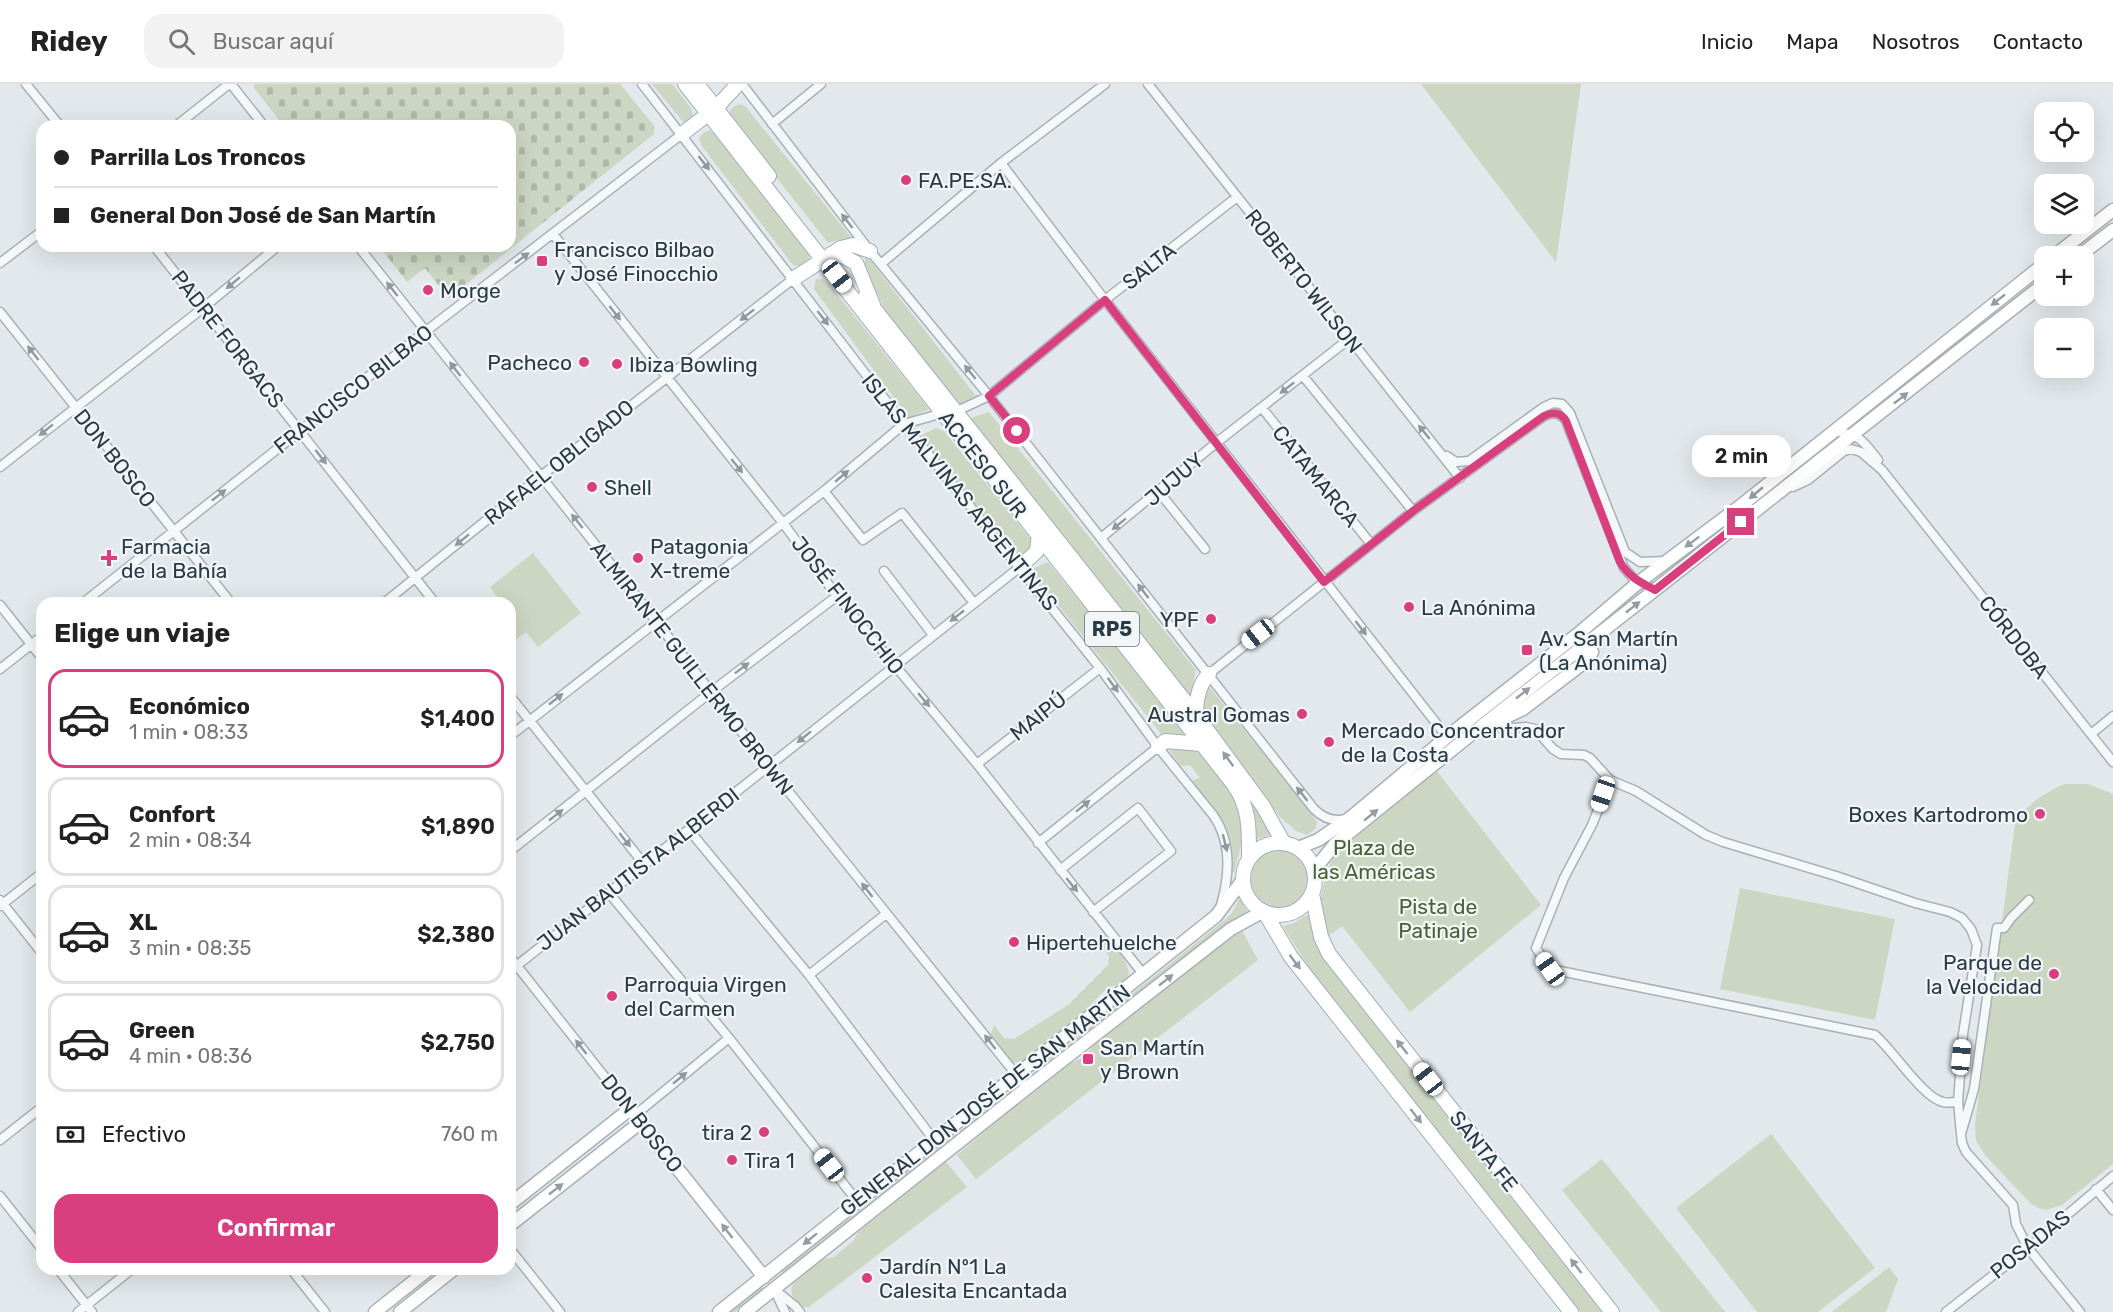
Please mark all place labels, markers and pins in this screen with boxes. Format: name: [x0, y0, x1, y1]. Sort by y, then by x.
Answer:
place label: FA.PE.SA.: [918, 168, 1012, 193]
marker: FA.PE.SA.: [899, 173, 913, 187]
place label: Francisco Bilbao y José Finocchio: [554, 237, 718, 286]
marker: Francisco Bilbao y José Finocchio: [535, 254, 549, 268]
place label: Morge: [440, 278, 501, 303]
marker: Morge: [421, 283, 435, 297]
place label: Pacheco: [487, 350, 572, 375]
place label: Ibiza Bowling: [629, 352, 758, 377]
marker: Pacheco: [577, 355, 591, 369]
marker: Ibiza Bowling: [610, 357, 624, 371]
place label: Shell: [604, 475, 652, 500]
marker: Shell: [585, 480, 599, 494]
place label: Farmacia de la Bahía: [121, 534, 227, 583]
place label: Patagonia X-treme: [650, 534, 749, 583]
marker: Farmacia de la Bahía: [102, 551, 116, 565]
marker: Patagonia X-treme: [631, 551, 645, 565]
place label: La Anónima: [1421, 595, 1536, 620]
marker: La Anónima: [1402, 600, 1416, 614]
place label: YPF: [1160, 607, 1199, 632]
marker: YPF: [1204, 612, 1218, 626]
place label: Av. San Martín (La Anónima): [1539, 626, 1678, 675]
marker: Av. San Martín (La Anónima): [1520, 643, 1534, 657]
place label: Austral Gomas: [1148, 702, 1290, 727]
marker: Austral Gomas: [1295, 707, 1309, 721]
place label: Mercado Concentrador de la Costa: [1341, 718, 1565, 767]
marker: Mercado Concentrador de la Costa: [1322, 735, 1336, 749]
place label: Boxes Kartodromo: [1848, 802, 2028, 827]
marker: Boxes Kartodromo: [2033, 807, 2047, 821]
place label: Hipertehuelche: [1026, 930, 1177, 955]
marker: Hipertehuelche: [1007, 935, 1021, 949]
place label: Parque de la Velocidad: [1926, 950, 2042, 999]
marker: Parque de la Velocidad: [2047, 967, 2061, 981]
place label: Parroquia Virgen del Carmen: [624, 972, 787, 1021]
marker: Parroquia Virgen del Carmen: [605, 989, 619, 1003]
place label: San Martín y Brown: [1100, 1035, 1205, 1084]
marker: San Martín y Brown: [1081, 1052, 1095, 1066]
place label: tira 2: [702, 1120, 752, 1145]
marker: tira 2: [757, 1125, 771, 1139]
place label: Tira 1: [744, 1148, 795, 1173]
marker: Tira 1: [725, 1153, 739, 1167]
place label: Jardín Nº1 La Calesita Encantada: [879, 1254, 1067, 1303]
marker: Jardín Nº1 La Calesita Encantada: [860, 1271, 874, 1285]

